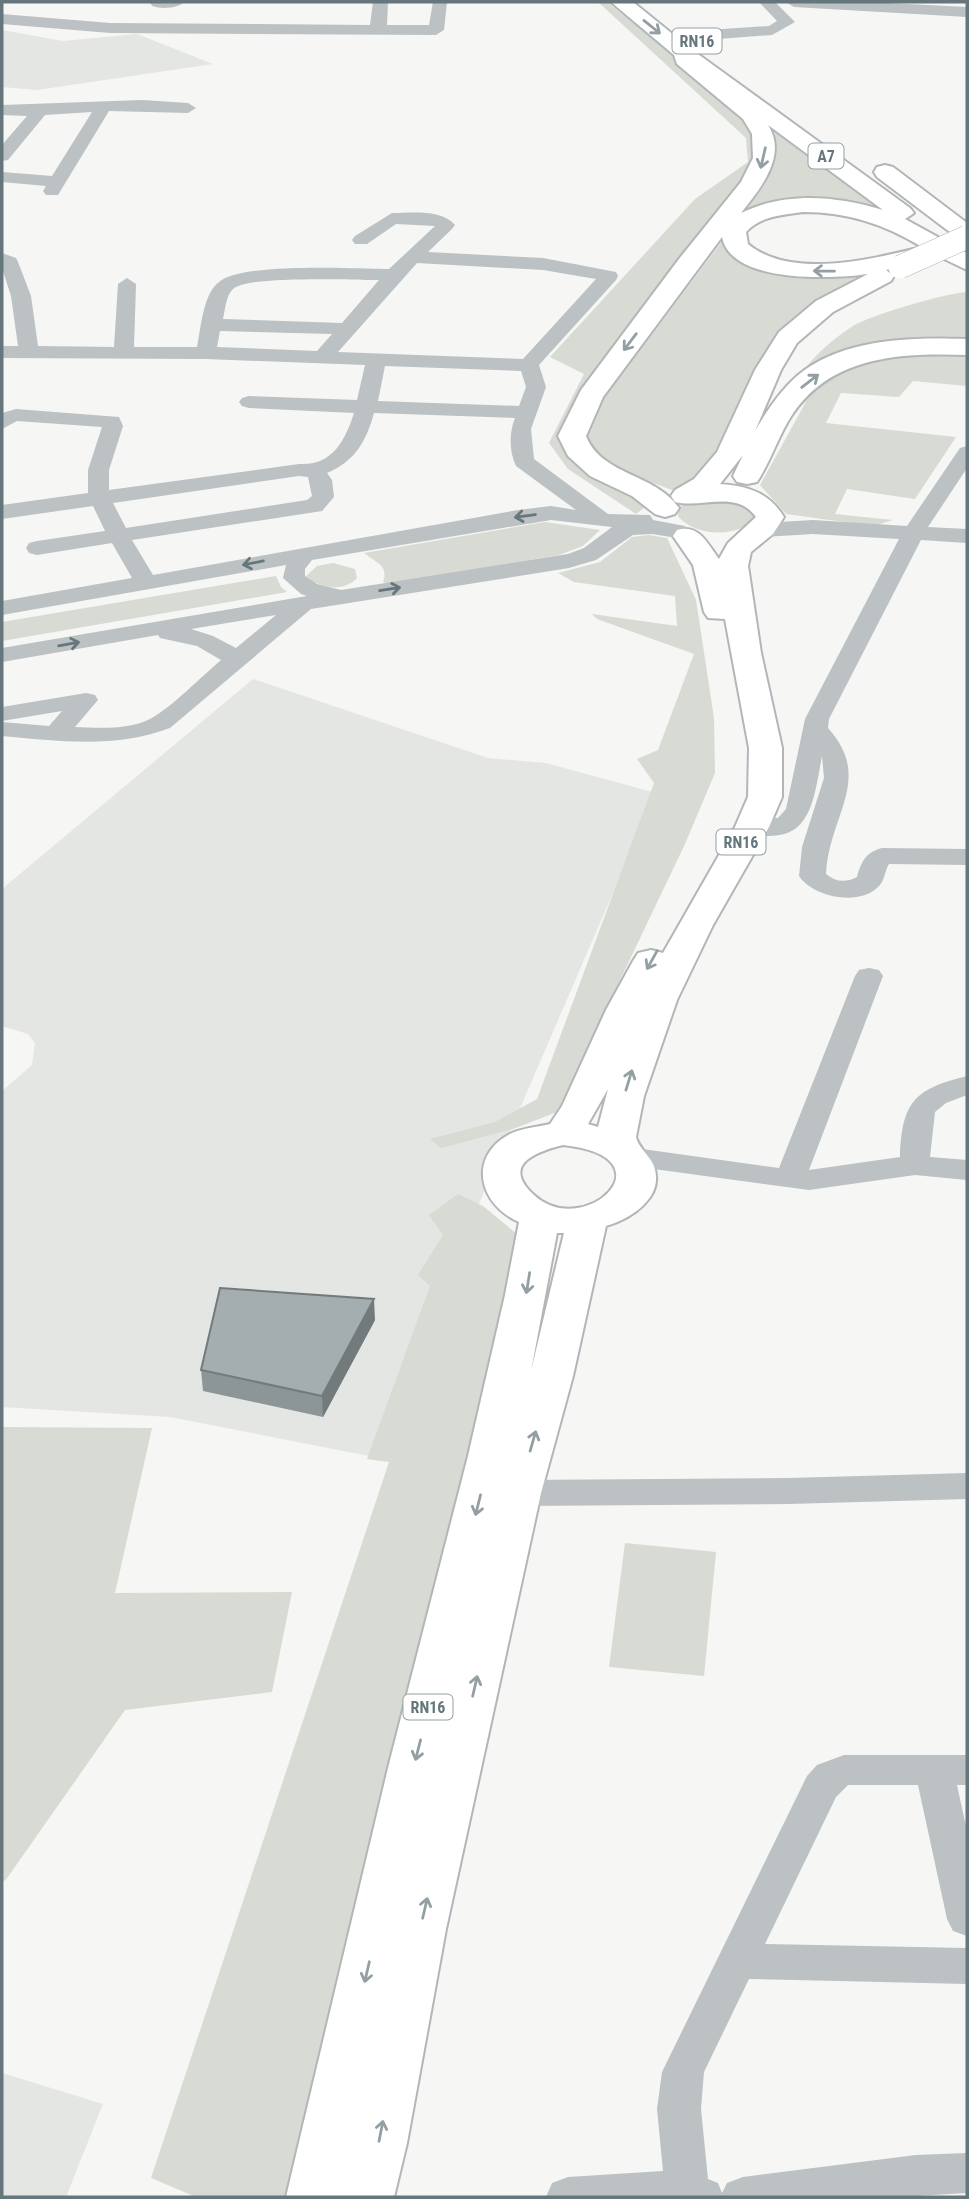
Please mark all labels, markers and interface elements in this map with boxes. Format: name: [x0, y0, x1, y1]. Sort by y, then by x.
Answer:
one-way arrow: [643, 19, 661, 35]
road number: RN16: [672, 28, 722, 54]
road number: A7: [808, 144, 844, 168]
one-way arrow: [755, 147, 768, 169]
one-way arrow: [812, 265, 835, 278]
one-way arrow: [623, 332, 638, 351]
one-way arrow: [800, 373, 818, 388]
one-way arrow: [515, 509, 537, 522]
one-way arrow: [242, 557, 265, 571]
one-way arrow: [378, 582, 401, 595]
one-way arrow: [57, 637, 80, 650]
road number: RN16: [716, 830, 766, 855]
one-way arrow: [645, 949, 658, 970]
one-way arrow: [624, 1069, 637, 1091]
one-way arrow: [521, 1271, 534, 1294]
one-way arrow: [527, 1430, 540, 1452]
one-way arrow: [471, 1493, 484, 1516]
one-way arrow: [468, 1675, 482, 1698]
road number: RN16: [404, 1694, 452, 1720]
one-way arrow: [411, 1738, 424, 1761]
one-way arrow: [419, 1897, 432, 1920]
one-way arrow: [360, 1960, 374, 1983]
one-way arrow: [375, 2120, 389, 2143]

